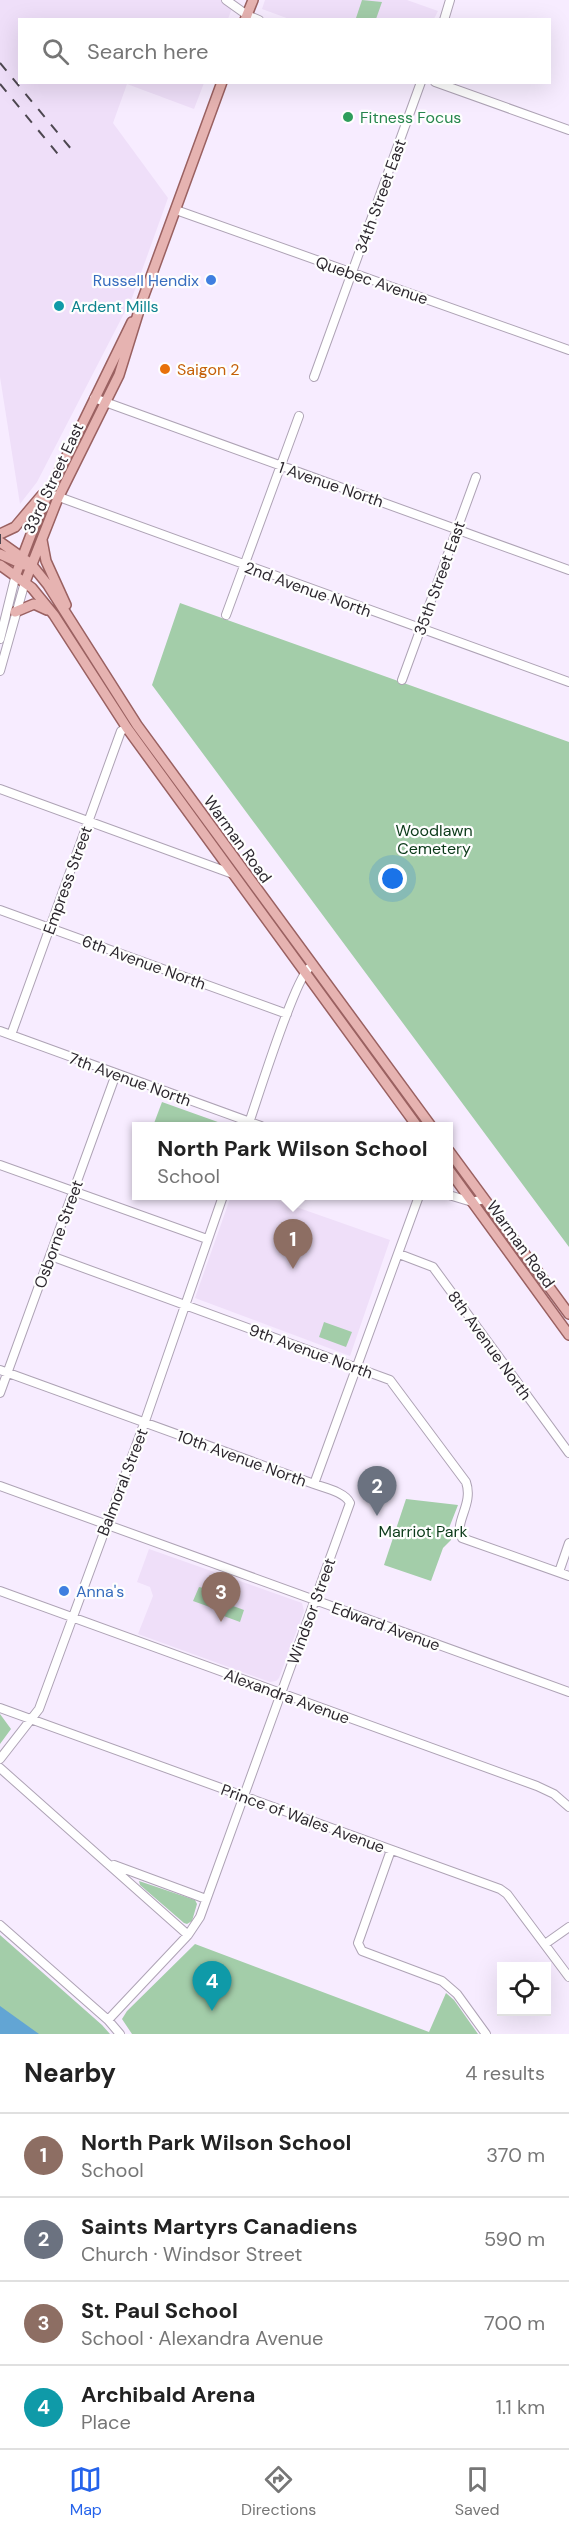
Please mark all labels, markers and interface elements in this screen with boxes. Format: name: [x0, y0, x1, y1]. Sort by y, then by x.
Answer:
search box: [18, 18, 551, 84]
icon: search: [39, 35, 72, 68]
text: Search here: [87, 37, 208, 66]
place label: Fitness Focus: [360, 107, 461, 128]
marker: Fitness Focus: [341, 110, 355, 124]
street label: 34th Street East: [350, 136, 411, 256]
street label: Quebec Avenue: [313, 251, 431, 310]
place label: Russell Hendix: [93, 270, 199, 291]
marker: Russell Hendix: [204, 273, 218, 287]
place label: Ardent Mills: [71, 296, 159, 317]
marker: Ardent Mills: [52, 299, 66, 313]
place label: Saigon 2: [177, 359, 240, 380]
marker: Saigon 2: [158, 362, 172, 376]
street label: 33rd Street East: [19, 419, 88, 537]
street label: 1 Avenue North: [276, 457, 386, 512]
street label: 35th Street East: [409, 518, 470, 638]
street label: 2nd Avenue North: [242, 557, 374, 622]
street label: Warman Road: [199, 791, 276, 887]
park label: Woodlawn Cemetery: [395, 820, 473, 859]
street label: Empress Street: [38, 823, 97, 937]
your location: [378, 864, 407, 893]
street label: 6th Avenue North: [79, 930, 209, 995]
street label: 7th Avenue North: [66, 1048, 194, 1111]
popup: [132, 1122, 453, 1200]
text: North Park Wilson School: [157, 1134, 428, 1163]
text: School: [157, 1163, 220, 1189]
street label: Osborne Street: [29, 1177, 88, 1291]
street label: Warman Road: [482, 1196, 559, 1292]
pin: 1: [274, 1220, 312, 1269]
street label: 8th Avenue North: [443, 1287, 536, 1404]
street label: 9th Avenue North: [246, 1319, 376, 1384]
street label: Balmoral Street: [92, 1425, 153, 1539]
street label: 10th Avenue North: [174, 1425, 309, 1492]
pin: 2: [358, 1466, 397, 1516]
park label: Marriot Park: [378, 1521, 468, 1542]
street label: Windsor Street: [283, 1555, 340, 1667]
pin: 3: [202, 1572, 240, 1622]
place label: Anna's: [76, 1581, 124, 1602]
marker: Anna's: [57, 1584, 71, 1598]
street label: Edward Avenue: [329, 1597, 443, 1656]
street label: Alexandra Avenue: [221, 1664, 352, 1729]
street label: Prince of Wales Avenue: [218, 1779, 388, 1858]
pin: 4: [192, 1962, 232, 2011]
map controls: [497, 1962, 551, 2016]
button: locate: [497, 1962, 551, 2016]
text: Nearby: [24, 2056, 116, 2090]
text: 4 results: [465, 2060, 545, 2086]
text: North Park Wilson School: [81, 2128, 351, 2157]
text: 1: [40, 2142, 47, 2168]
text: 370 m: [486, 2142, 545, 2168]
text: School: [81, 2157, 144, 2183]
text: Saints Martyrs Canadiens: [81, 2212, 358, 2241]
text: 2: [38, 2226, 49, 2252]
text: 590 m: [484, 2226, 545, 2252]
text: Church · Windsor Street: [81, 2241, 302, 2267]
text: St. Paul School: [81, 2296, 238, 2325]
text: 3: [37, 2310, 50, 2336]
text: 700 m: [484, 2310, 545, 2336]
text: School · Alexandra Avenue: [81, 2325, 323, 2351]
text: Archibald Arena: [81, 2380, 255, 2409]
text: 4: [37, 2394, 50, 2420]
text: 1.1 km: [496, 2394, 545, 2420]
text: Place: [81, 2409, 131, 2435]
tab: Map: [69, 2463, 102, 2520]
tab: Directions: [241, 2463, 316, 2520]
tab: Saved: [455, 2463, 500, 2520]

